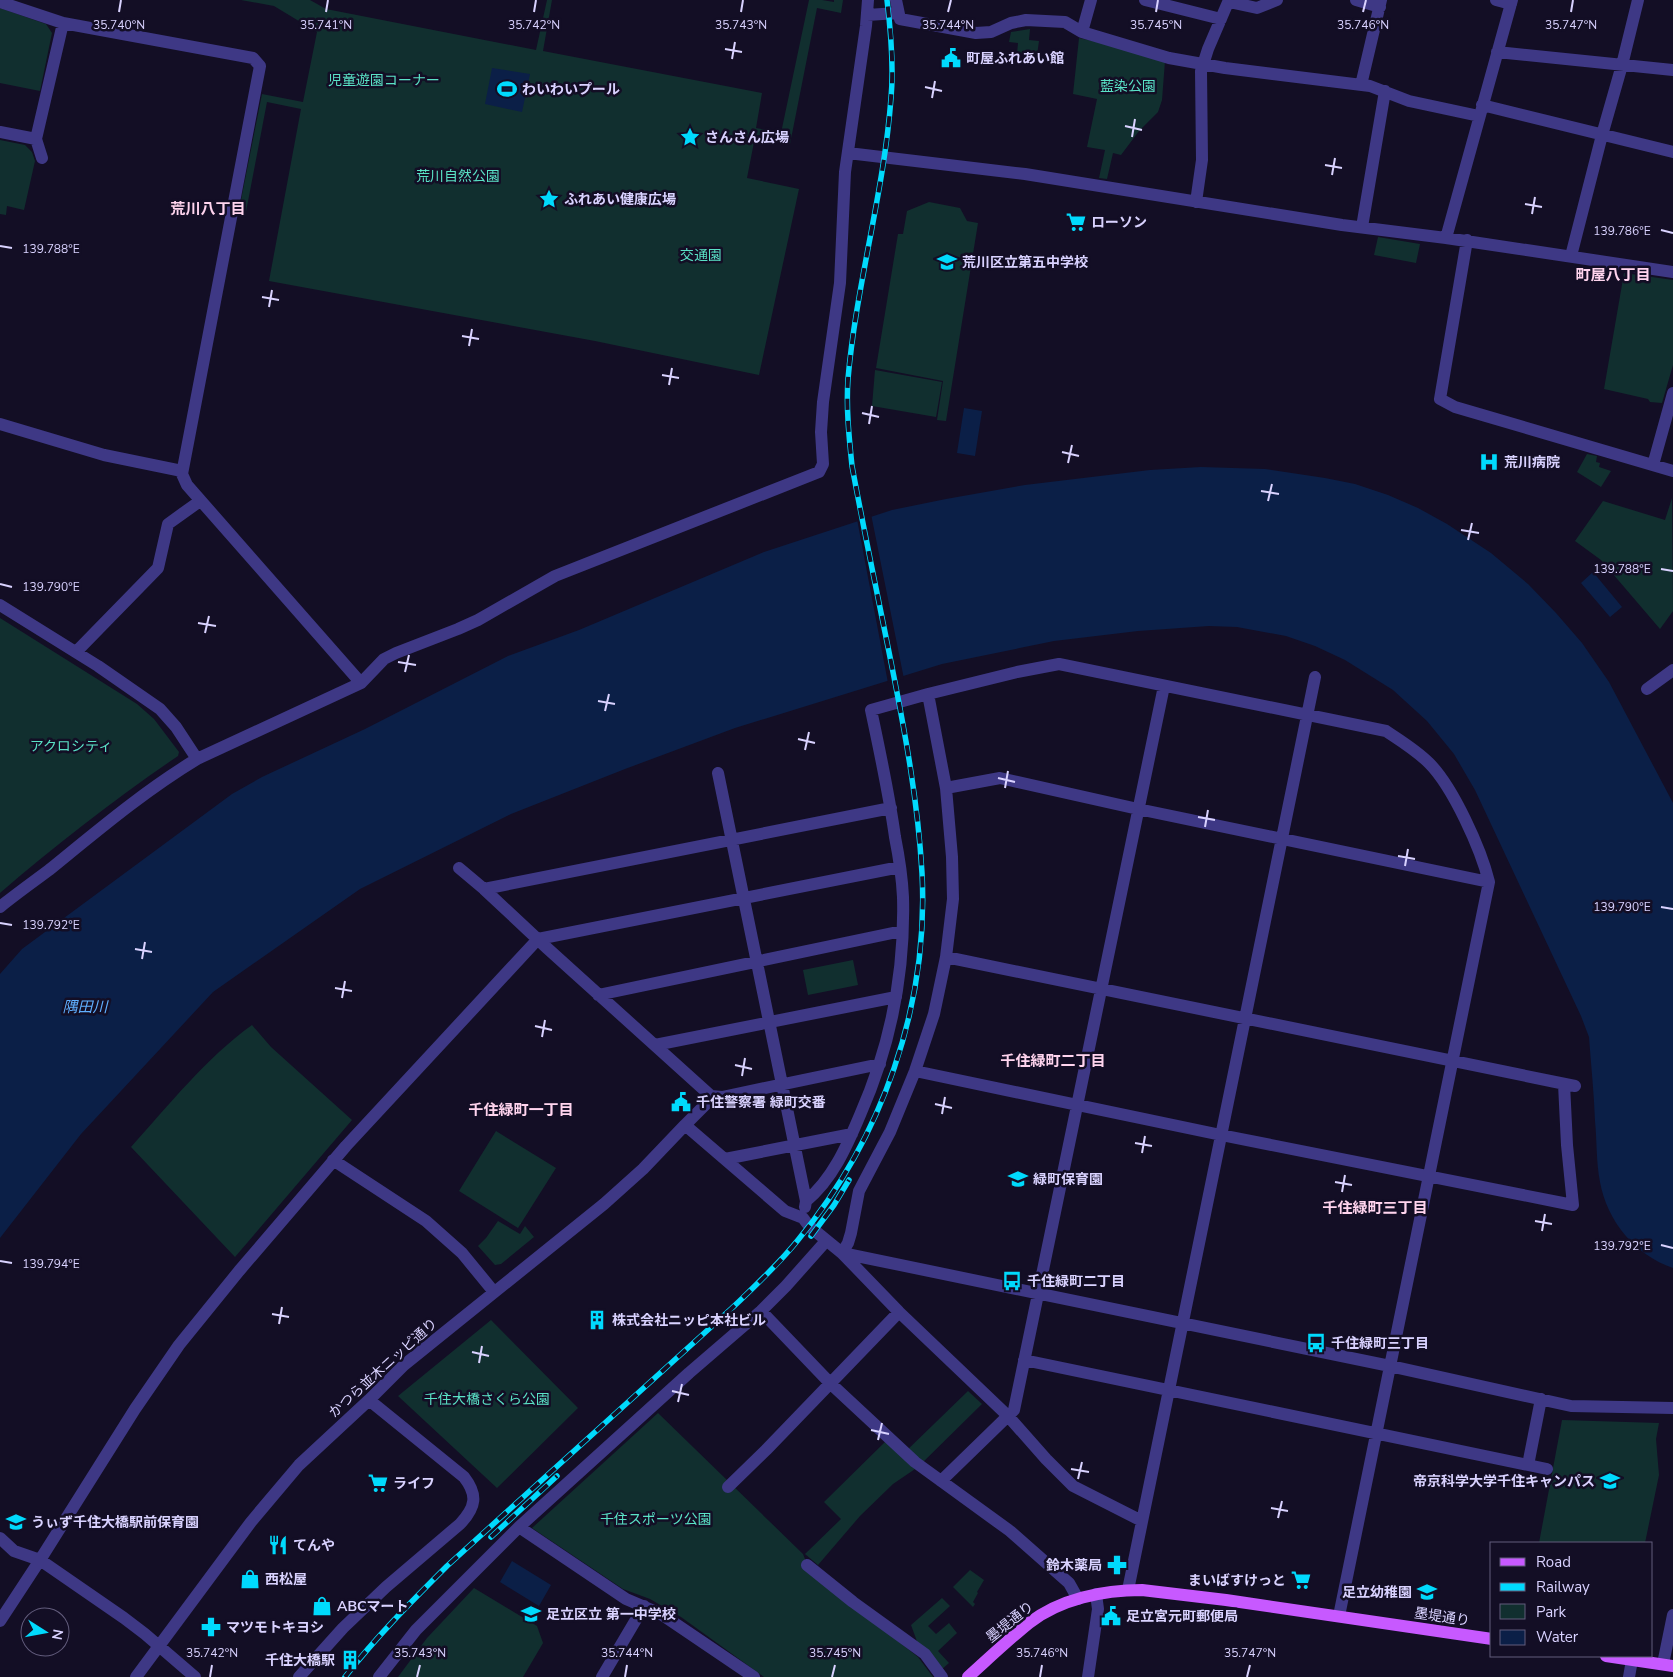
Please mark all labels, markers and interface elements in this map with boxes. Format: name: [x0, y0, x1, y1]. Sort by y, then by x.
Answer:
text: 35.740°N: [93, 17, 145, 33]
text: 35.741°N: [300, 17, 352, 33]
text: 35.742°N: [508, 17, 560, 33]
text: 35.743°N: [715, 17, 767, 33]
text: 35.744°N: [922, 17, 974, 33]
text: 35.745°N: [1130, 17, 1182, 33]
text: 35.746°N: [1337, 17, 1389, 33]
text: 35.747°N: [1545, 17, 1597, 33]
public building icon: 町屋ふれあい館: [940, 47, 962, 69]
place label: 町屋ふれあい館: [966, 49, 1064, 68]
park label: 児童遊園コーナー: [328, 71, 440, 90]
park label: 藍染公園: [1100, 77, 1156, 96]
sports icon: わいわいプール: [496, 78, 518, 100]
place label: わいわいプール: [522, 80, 620, 99]
place icon: さんさん広場: [679, 126, 701, 148]
place label: さんさん広場: [705, 128, 789, 147]
park label: 荒川自然公園: [416, 167, 500, 186]
place icon: ふれあい健康広場: [538, 188, 560, 210]
place label: ふれあい健康広場: [564, 190, 676, 209]
district label: 荒川八丁目: [170, 199, 246, 219]
supermarket icon: ローソン: [1065, 211, 1087, 233]
place label: ローソン: [1091, 213, 1147, 232]
text: 139.786°E: [1593, 223, 1651, 239]
text: 139.788°E: [22, 241, 80, 257]
park label: 交通園: [680, 246, 722, 265]
school or university icon: 荒川区立第五中学校: [936, 251, 958, 273]
place label: 荒川区立第五中学校: [962, 253, 1088, 272]
district label: 町屋八丁目: [1575, 265, 1651, 285]
hospital icon: 荒川病院: [1478, 451, 1500, 473]
place label: 荒川病院: [1504, 453, 1560, 472]
text: 139.788°E: [1593, 561, 1651, 577]
text: 139.790°E: [22, 579, 80, 595]
park label: アクロシティ: [30, 737, 112, 756]
text: 139.790°E: [1593, 899, 1651, 915]
text: 139.792°E: [22, 917, 80, 933]
water label: 隅田川: [62, 997, 109, 1017]
district label: 千住緑町二丁目: [1000, 1051, 1106, 1071]
public building icon: 千住警察署 緑町交番: [670, 1091, 692, 1113]
place label: 千住警察署 緑町交番: [696, 1093, 826, 1112]
district label: 千住緑町一丁目: [468, 1100, 574, 1120]
school or university icon: 緑町保育園: [1007, 1168, 1029, 1190]
place label: 緑町保育園: [1033, 1170, 1103, 1189]
district label: 千住緑町三丁目: [1322, 1198, 1428, 1218]
text: 139.792°E: [1593, 1238, 1651, 1254]
text: 139.794°E: [22, 1256, 80, 1272]
bus stop icon: 千住緑町二丁目: [1001, 1270, 1023, 1292]
place label: 千住緑町二丁目: [1027, 1272, 1125, 1291]
building icon: 株式会社ニッピ本社ビル: [586, 1309, 608, 1331]
place label: 株式会社ニッピ本社ビル: [612, 1311, 766, 1330]
street label: かつら並木ニッピ通り: [325, 1314, 441, 1422]
bus stop icon: 千住緑町三丁目: [1305, 1332, 1327, 1354]
place label: 千住緑町三丁目: [1331, 1334, 1429, 1353]
park label: 千住大橋さくら公園: [424, 1390, 550, 1409]
school or university icon: 帝京科学大学千住キャンパス: [1599, 1470, 1621, 1492]
supermarket icon: ライフ: [367, 1472, 389, 1494]
place label: 帝京科学大学千住キャンパス: [1413, 1472, 1595, 1491]
place label: ライフ: [393, 1474, 435, 1493]
park label: 千住スポーツ公園: [600, 1510, 712, 1529]
school or university icon: うぃず千住大橋駅前保育園: [5, 1511, 27, 1533]
place label: うぃず千住大橋駅前保育園: [31, 1513, 199, 1532]
restaurant icon: てんや: [267, 1534, 289, 1556]
place label: てんや: [293, 1536, 335, 1555]
legend: [1490, 1542, 1653, 1657]
text: Road: [1536, 1552, 1571, 1572]
pharmacy icon: 鈴木薬局: [1106, 1554, 1128, 1576]
place label: 鈴木薬局: [1046, 1556, 1102, 1575]
shop icon: 西松屋: [239, 1568, 261, 1590]
supermarket icon: まいばすけっと: [1290, 1569, 1312, 1591]
place label: 西松屋: [265, 1570, 307, 1589]
place label: まいばすけっと: [1188, 1571, 1286, 1590]
text: Railway: [1536, 1577, 1590, 1597]
school or university icon: 足立幼稚園: [1416, 1581, 1438, 1603]
place label: 足立幼稚園: [1342, 1583, 1412, 1602]
shop icon: ABCマート: [311, 1595, 333, 1617]
place label: ABCマート: [337, 1597, 409, 1616]
street label: 墨堤通り: [982, 1597, 1038, 1647]
text: Park: [1536, 1602, 1566, 1622]
school or university icon: 足立区立 第一中学校: [520, 1603, 542, 1625]
street label: 墨堤通り: [1413, 1604, 1471, 1630]
place label: 足立区立 第一中学校: [546, 1605, 676, 1624]
public building icon: 足立宮元町郵便局: [1100, 1605, 1122, 1627]
north arrow: [20, 1607, 70, 1657]
place label: 足立宮元町郵便局: [1126, 1607, 1238, 1626]
pharmacy icon: マツモトキヨシ: [200, 1616, 222, 1638]
place label: マツモトキヨシ: [226, 1618, 324, 1637]
text: N: [47, 1627, 68, 1641]
text: Water: [1536, 1627, 1579, 1647]
text: 35.742°N: [186, 1645, 238, 1661]
text: 35.743°N: [394, 1645, 446, 1661]
text: 35.744°N: [601, 1645, 653, 1661]
text: 35.745°N: [809, 1645, 861, 1661]
text: 35.746°N: [1016, 1645, 1068, 1661]
text: 35.747°N: [1224, 1645, 1276, 1661]
building icon: 千住大橋駅: [339, 1649, 361, 1671]
place label: 千住大橋駅: [265, 1651, 335, 1670]

